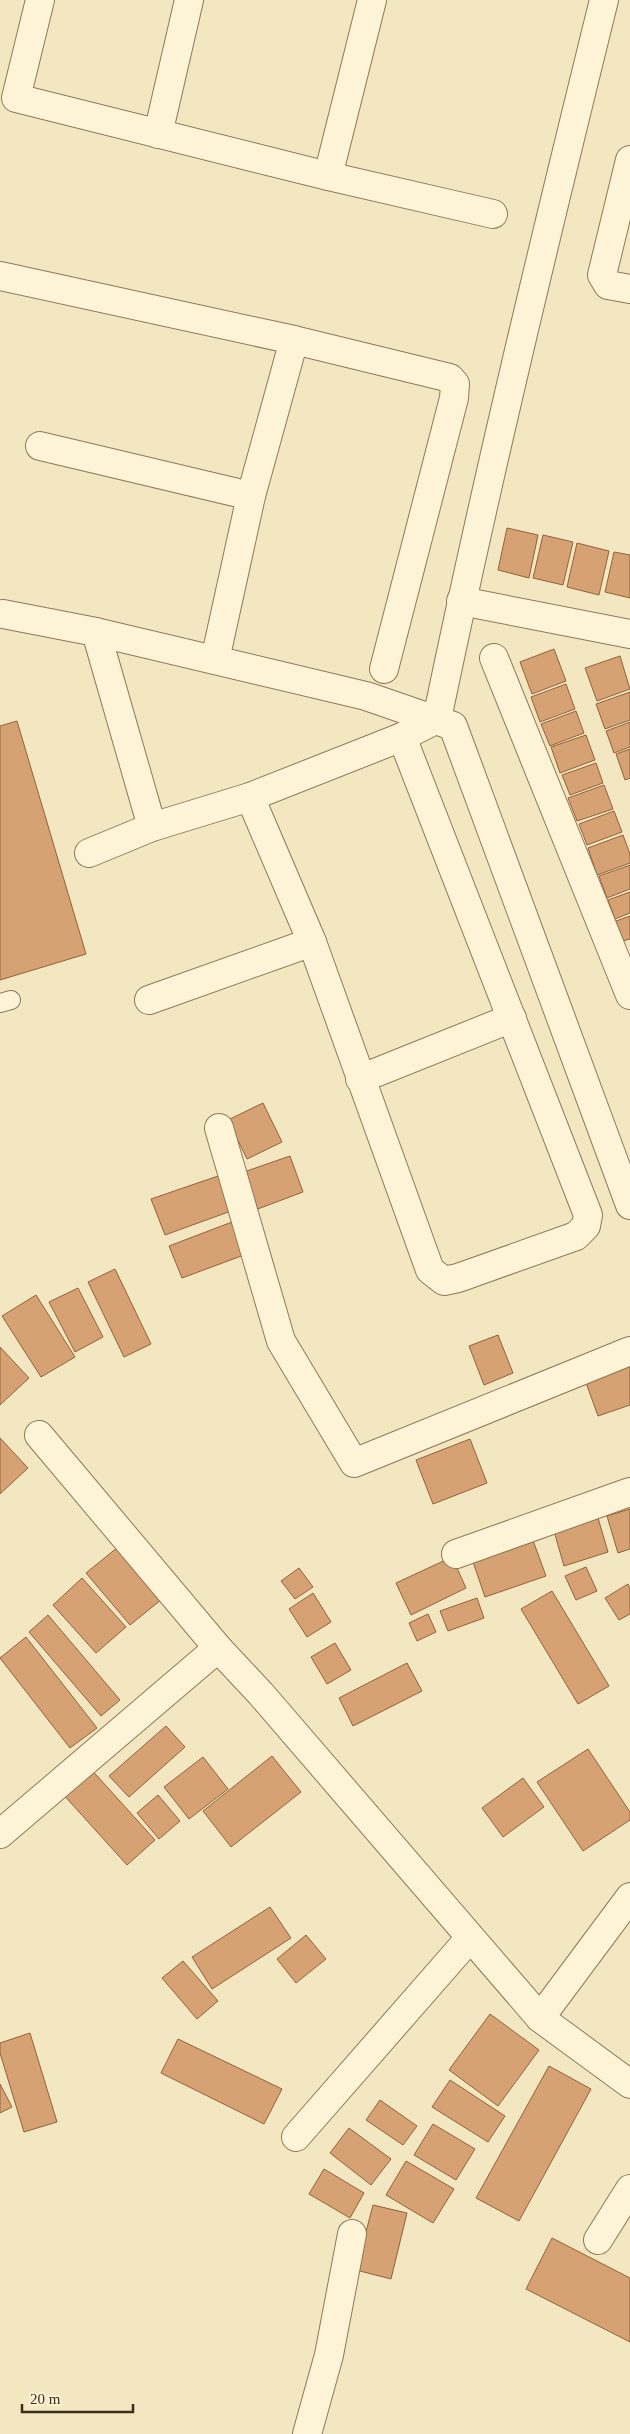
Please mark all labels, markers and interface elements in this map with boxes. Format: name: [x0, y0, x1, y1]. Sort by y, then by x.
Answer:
scale bar: [22, 2382, 134, 2414]
text: 20 m: [30, 2391, 61, 2407]

